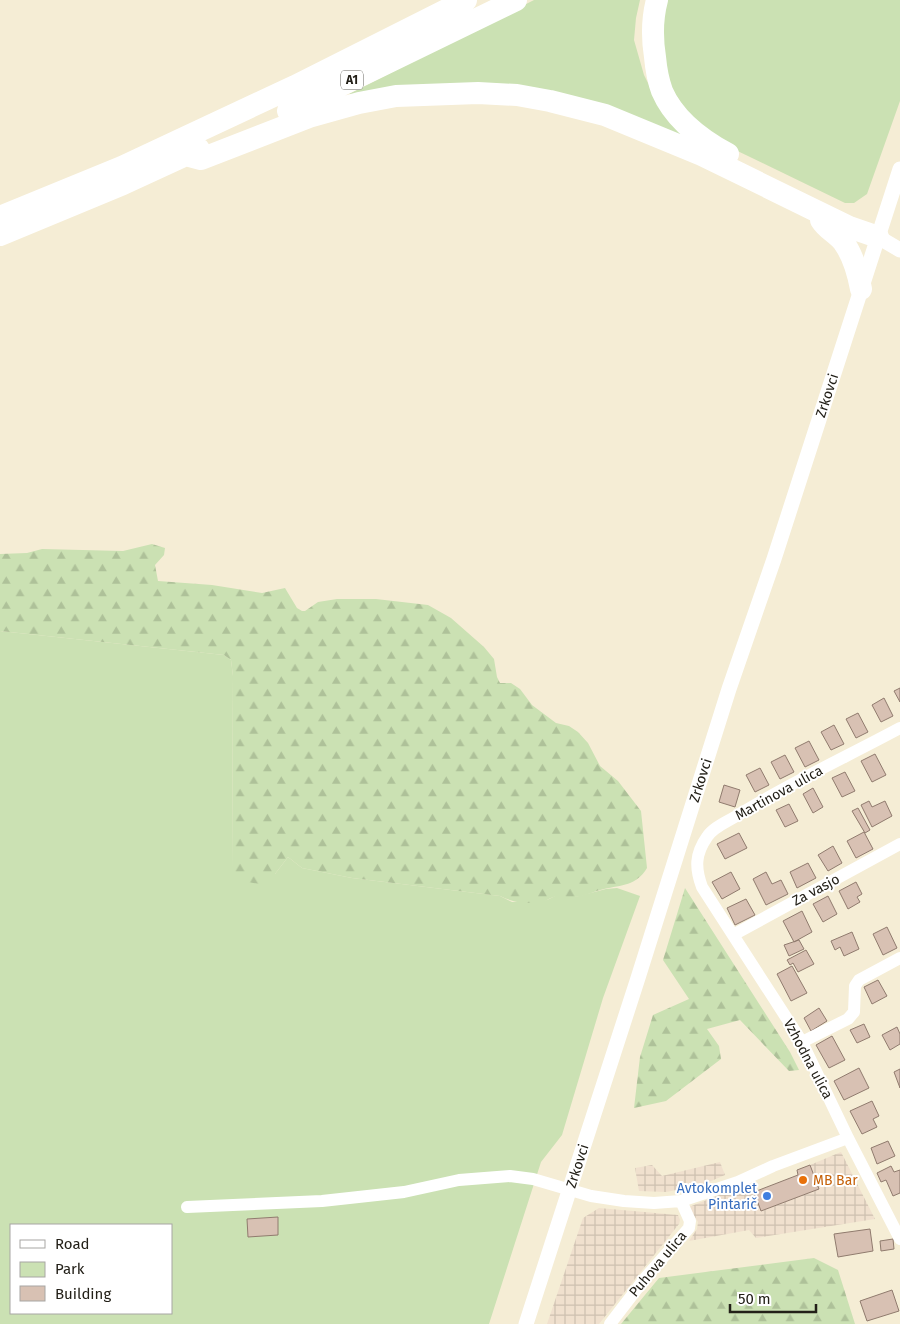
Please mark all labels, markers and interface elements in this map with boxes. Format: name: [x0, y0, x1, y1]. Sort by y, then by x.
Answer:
road number: A1: [341, 70, 363, 90]
street label: Zrkovci: [812, 371, 842, 420]
street label: Zrkovci: [685, 756, 715, 804]
street label: Martinova ulica: [732, 762, 826, 824]
street label: Za vasjo: [789, 870, 843, 910]
street label: Vzhodna ulica: [780, 1016, 836, 1102]
street label: Zrkovci: [562, 1142, 592, 1190]
place label: MB Bar: [813, 1172, 858, 1189]
marker: MB Bar: [797, 1174, 809, 1186]
place label: Avtokomplet Pintarič: [677, 1180, 758, 1213]
marker: Avtokomplet Pintarič: [761, 1190, 773, 1202]
legend: [10, 1224, 172, 1314]
street label: Puhova ulica: [626, 1228, 690, 1300]
text: Road: [55, 1235, 90, 1253]
text: Park: [55, 1260, 85, 1278]
scale bar: [730, 1282, 816, 1314]
text: Building: [55, 1285, 111, 1303]
text: 50 m: [738, 1290, 771, 1308]

